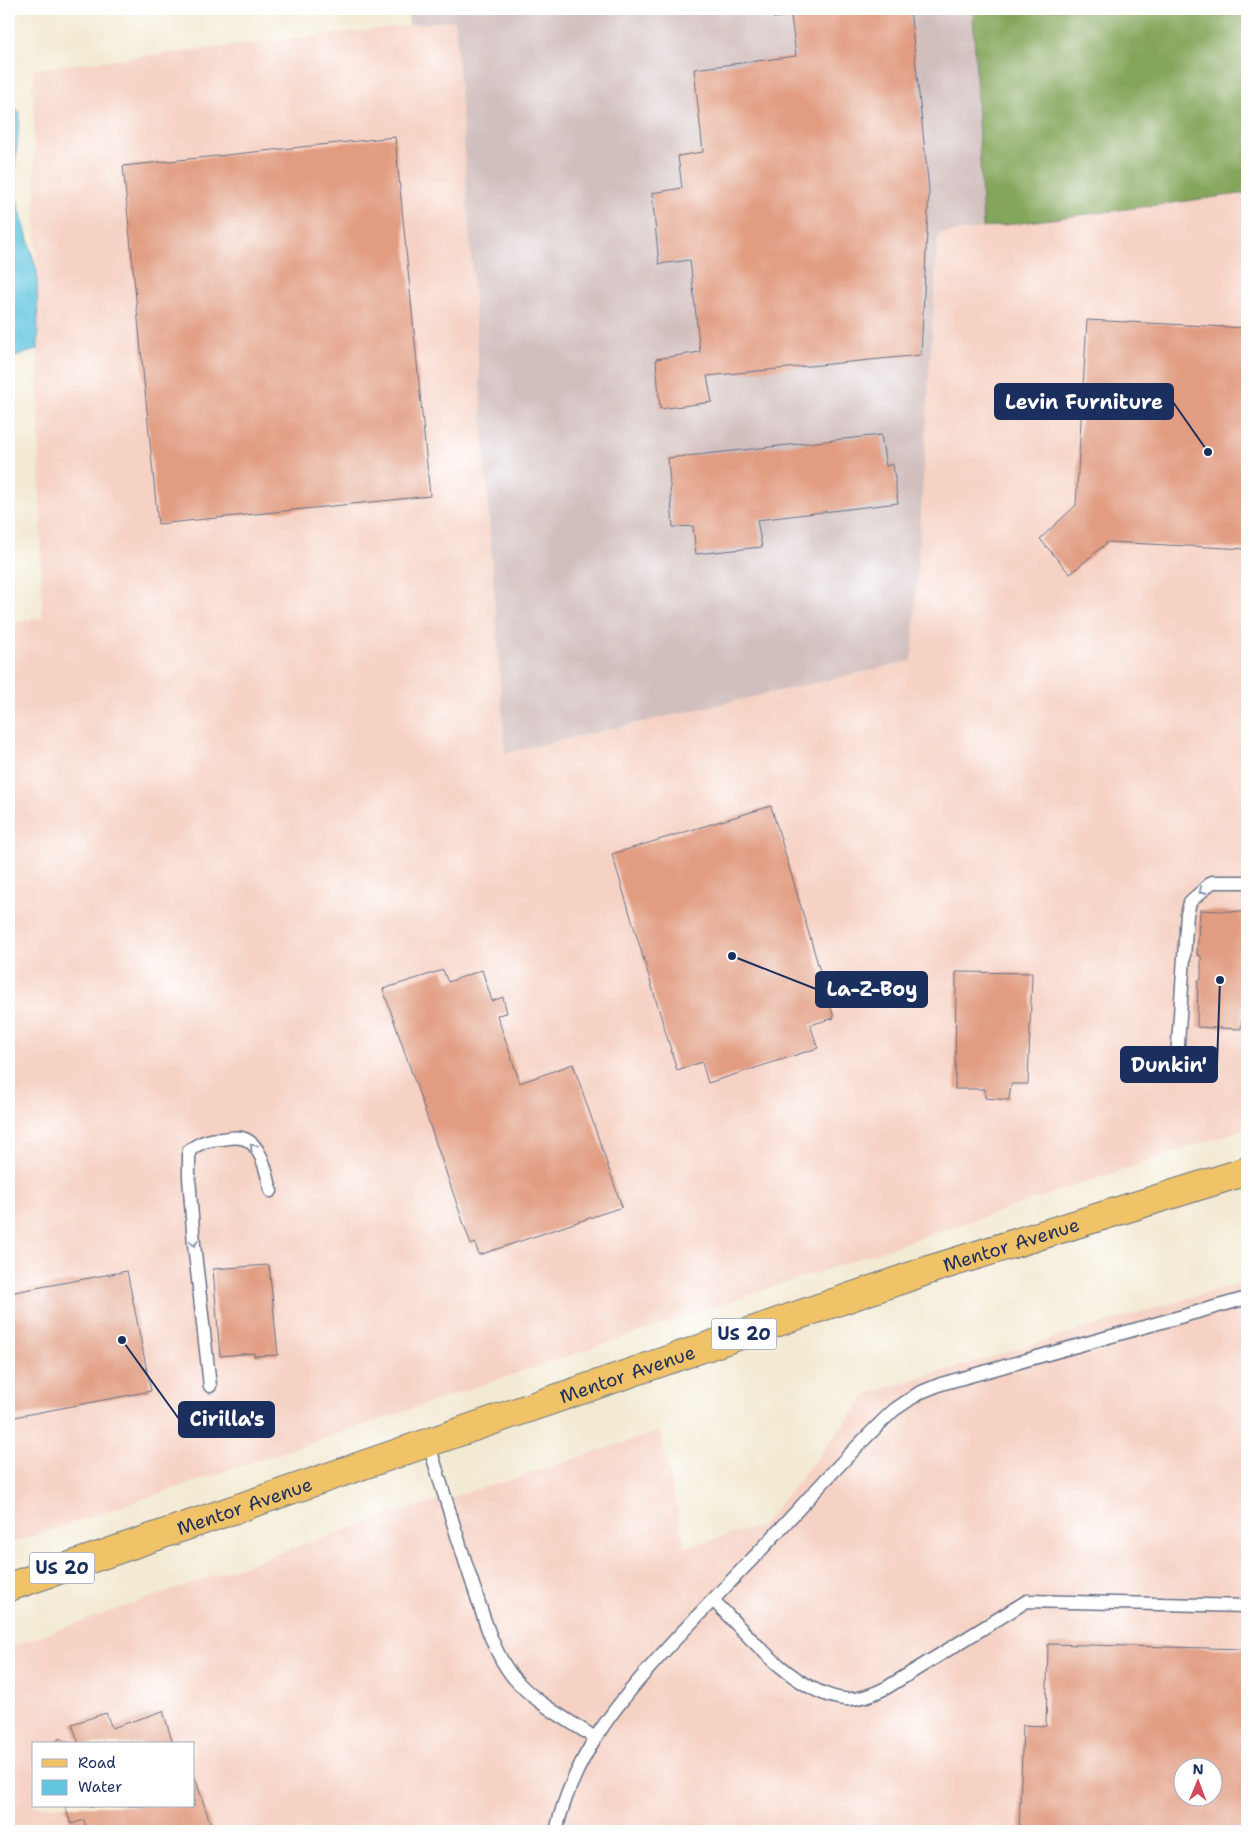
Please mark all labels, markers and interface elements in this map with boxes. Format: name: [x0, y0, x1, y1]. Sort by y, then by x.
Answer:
callout: Levin Furniture: [995, 384, 1173, 419]
text: Levin Furniture: [1005, 389, 1163, 415]
one-way arrow: [1198, 885, 1207, 894]
callout: La-Z-Boy: [816, 972, 927, 1007]
text: La-Z-Boy: [827, 976, 917, 1002]
callout: Dunkin': [1121, 1047, 1217, 1082]
text: Dunkin': [1131, 1052, 1207, 1078]
one-way arrow: [250, 1144, 259, 1153]
street label: Mentor Avenue: [940, 1212, 1083, 1278]
one-way arrow: [188, 1239, 199, 1247]
road number: US 20: [712, 1318, 776, 1350]
street label: Mentor Avenue: [556, 1340, 699, 1409]
callout: Cirilla's: [179, 1402, 274, 1437]
text: Cirilla's: [189, 1406, 265, 1432]
street label: Mentor Avenue: [174, 1471, 316, 1541]
road number: US 20: [30, 1552, 94, 1584]
legend: [32, 1742, 195, 1808]
text: Road: [78, 1753, 116, 1773]
north arrow: [1174, 1758, 1224, 1808]
text: N: [1193, 1760, 1204, 1778]
text: Water: [78, 1777, 122, 1797]

